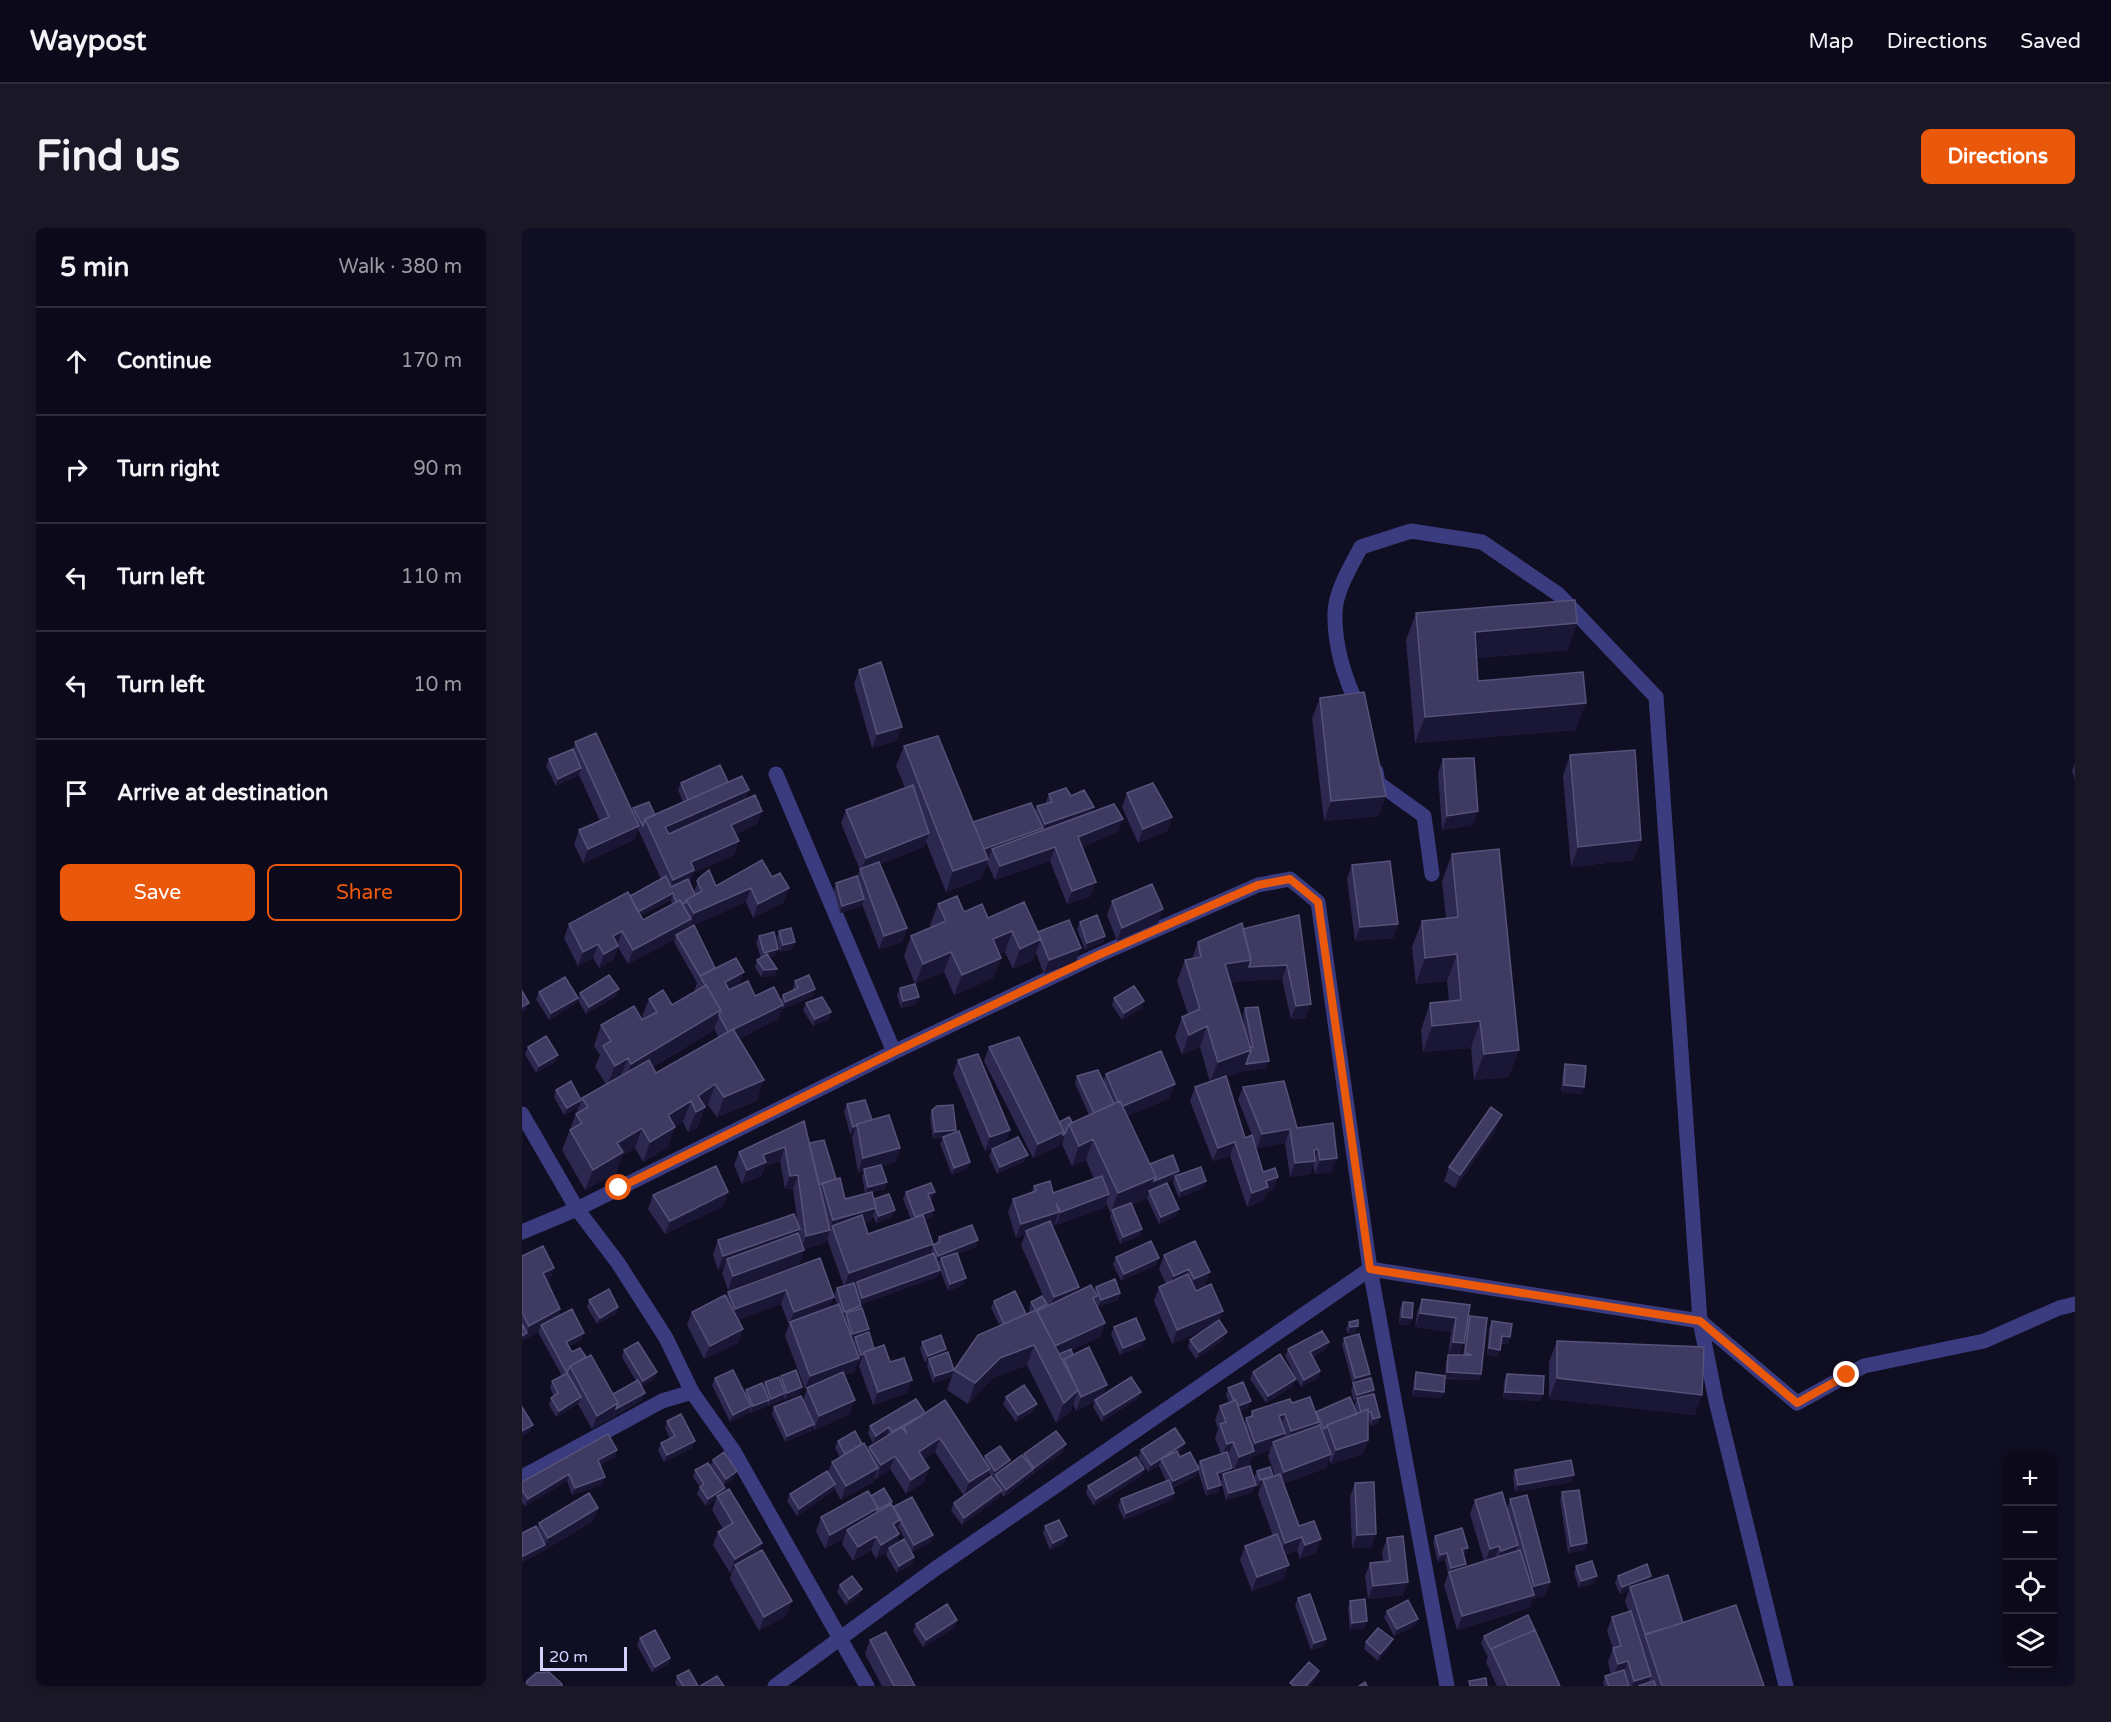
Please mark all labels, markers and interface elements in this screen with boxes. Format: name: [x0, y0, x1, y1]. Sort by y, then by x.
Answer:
text: Waypost: [30, 24, 146, 58]
text: Map: [1808, 29, 1854, 54]
text: Directions: [1887, 29, 1987, 54]
text: Saved: [2020, 29, 2081, 54]
button: Directions: [1921, 129, 2075, 184]
text: Find us: [36, 131, 180, 182]
text: 5 min: [60, 252, 129, 283]
text: Walk · 380 m: [339, 255, 462, 279]
icon: ahead: [60, 345, 93, 378]
text: Continue: [117, 348, 212, 374]
text: 170 m: [401, 349, 462, 373]
icon: right: [60, 453, 93, 486]
text: Turn right: [117, 456, 219, 482]
text: 90 m: [413, 457, 462, 481]
icon: left: [60, 561, 93, 594]
text: Turn left: [117, 564, 205, 590]
text: 110 m: [401, 565, 462, 589]
icon: left: [60, 669, 93, 702]
text: Turn left: [117, 672, 205, 698]
text: 10 m: [413, 673, 462, 697]
icon: arrive: [60, 777, 93, 810]
text: Arrive at destination: [117, 780, 328, 806]
button: Save: [60, 864, 255, 921]
button: Share: [267, 864, 462, 921]
route start: [605, 1174, 631, 1200]
route end: [1833, 1361, 1859, 1387]
map controls: [2003, 1452, 2057, 1668]
button: +: [2003, 1452, 2057, 1506]
button: −: [2003, 1506, 2057, 1560]
button: locate: [2003, 1560, 2057, 1614]
button: layers: [2003, 1614, 2057, 1668]
scale bar: [540, 1644, 627, 1672]
text: 20 m: [549, 1647, 588, 1667]

